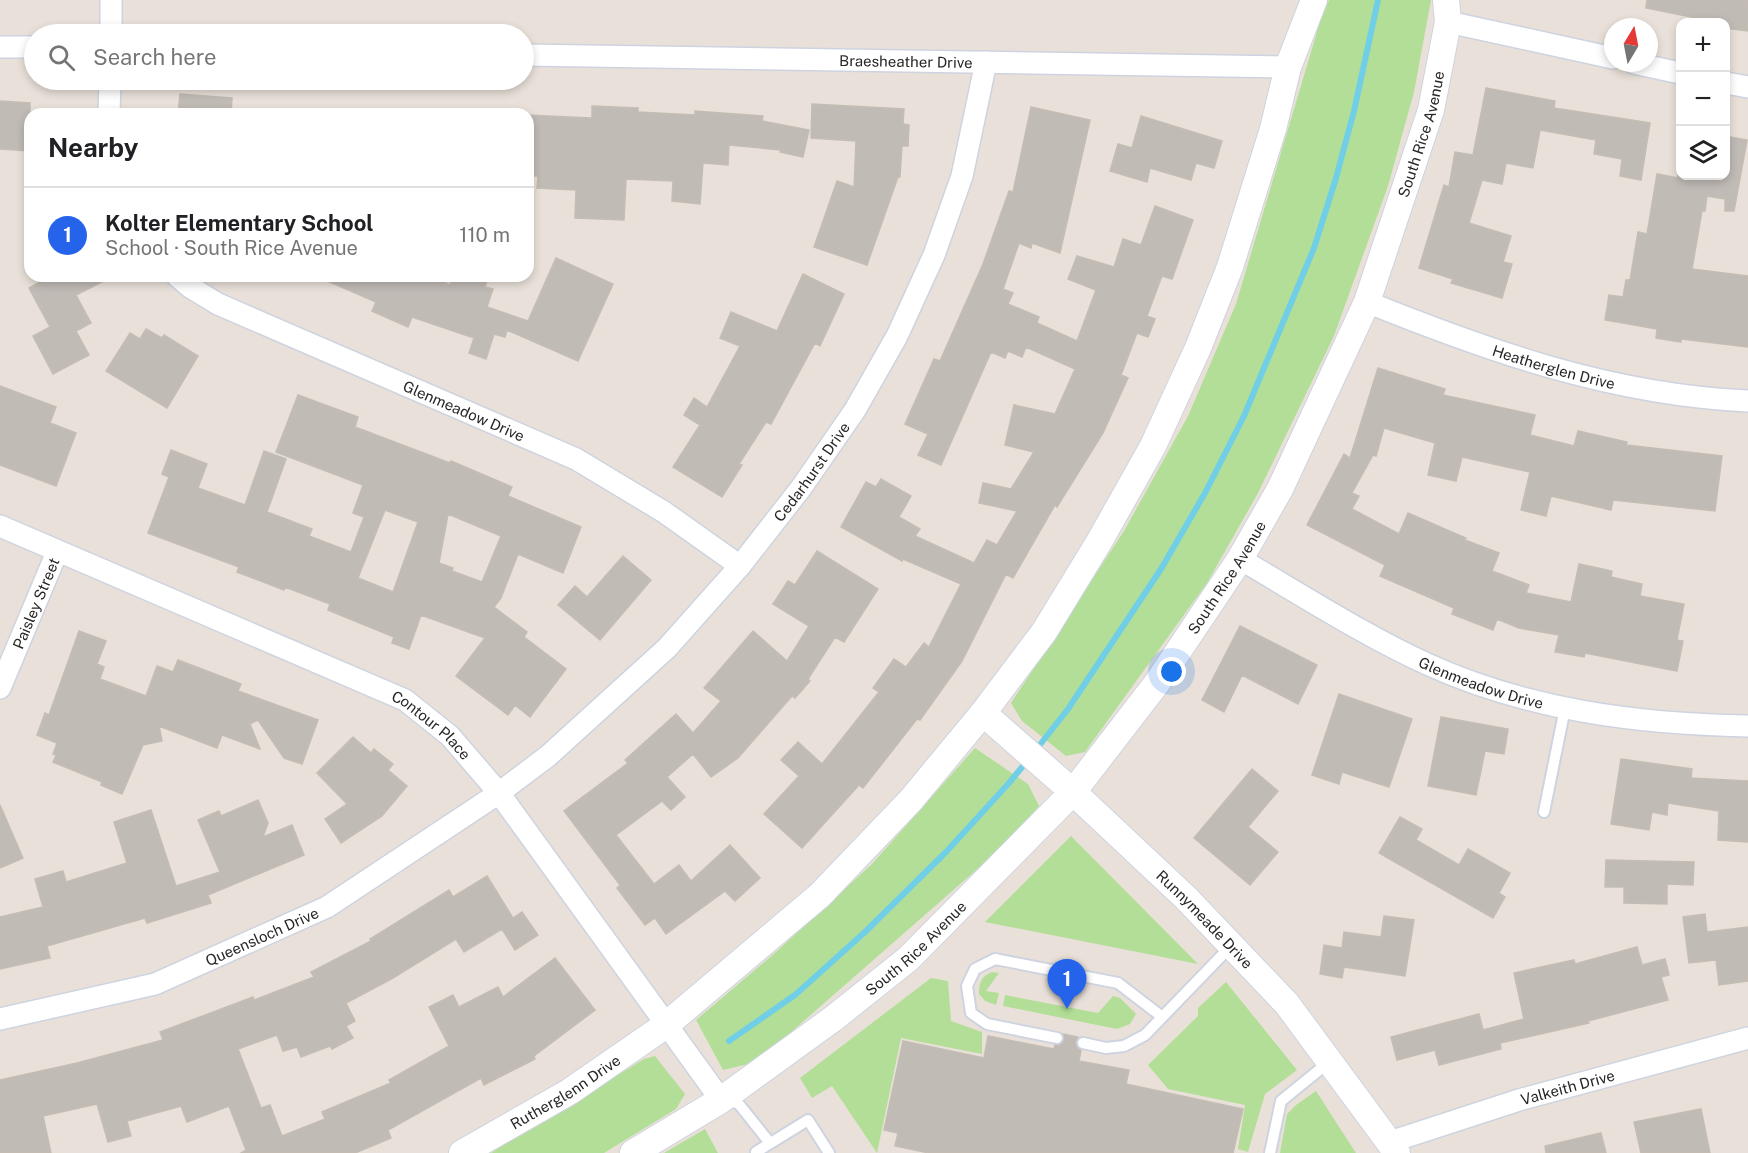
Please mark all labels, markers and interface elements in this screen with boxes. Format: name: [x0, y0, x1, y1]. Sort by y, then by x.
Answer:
north arrow: [1604, 18, 1658, 72]
map controls: [1676, 18, 1730, 180]
button: +: [1676, 18, 1730, 72]
search box: [24, 24, 534, 90]
icon: search: [45, 41, 78, 74]
text: Search here: [93, 44, 217, 70]
street label: Braesheather Drive: [839, 51, 973, 71]
street label: South Rice Avenue: [1394, 69, 1447, 199]
button: −: [1676, 72, 1730, 126]
button: layers: [1676, 126, 1730, 180]
text: Nearby: [48, 132, 138, 163]
text: Kolter Elementary School: [105, 210, 374, 236]
text: 1: [63, 223, 72, 247]
text: 110 m: [459, 223, 510, 247]
text: School · South Rice Avenue: [105, 236, 358, 260]
street label: Heatherglen Drive: [1490, 341, 1617, 392]
street label: Glenmeadow Drive: [401, 377, 527, 444]
street label: Cedarhurst Drive: [770, 419, 853, 524]
street label: South Rice Avenue: [1184, 518, 1269, 637]
street label: Paisley Street: [9, 555, 62, 651]
street label: Glenmeadow Drive: [1416, 653, 1545, 711]
your location: [1157, 657, 1186, 686]
street label: Contour Place: [390, 687, 475, 763]
street label: Runnymeade Drive: [1153, 867, 1257, 972]
street label: South Rice Avenue: [862, 897, 969, 998]
street label: Queensloch Drive: [203, 903, 321, 969]
pin: 1: [1048, 960, 1086, 1009]
street label: Rutherglenn Drive: [507, 1051, 623, 1132]
street label: Valkeith Drive: [1519, 1066, 1616, 1108]

